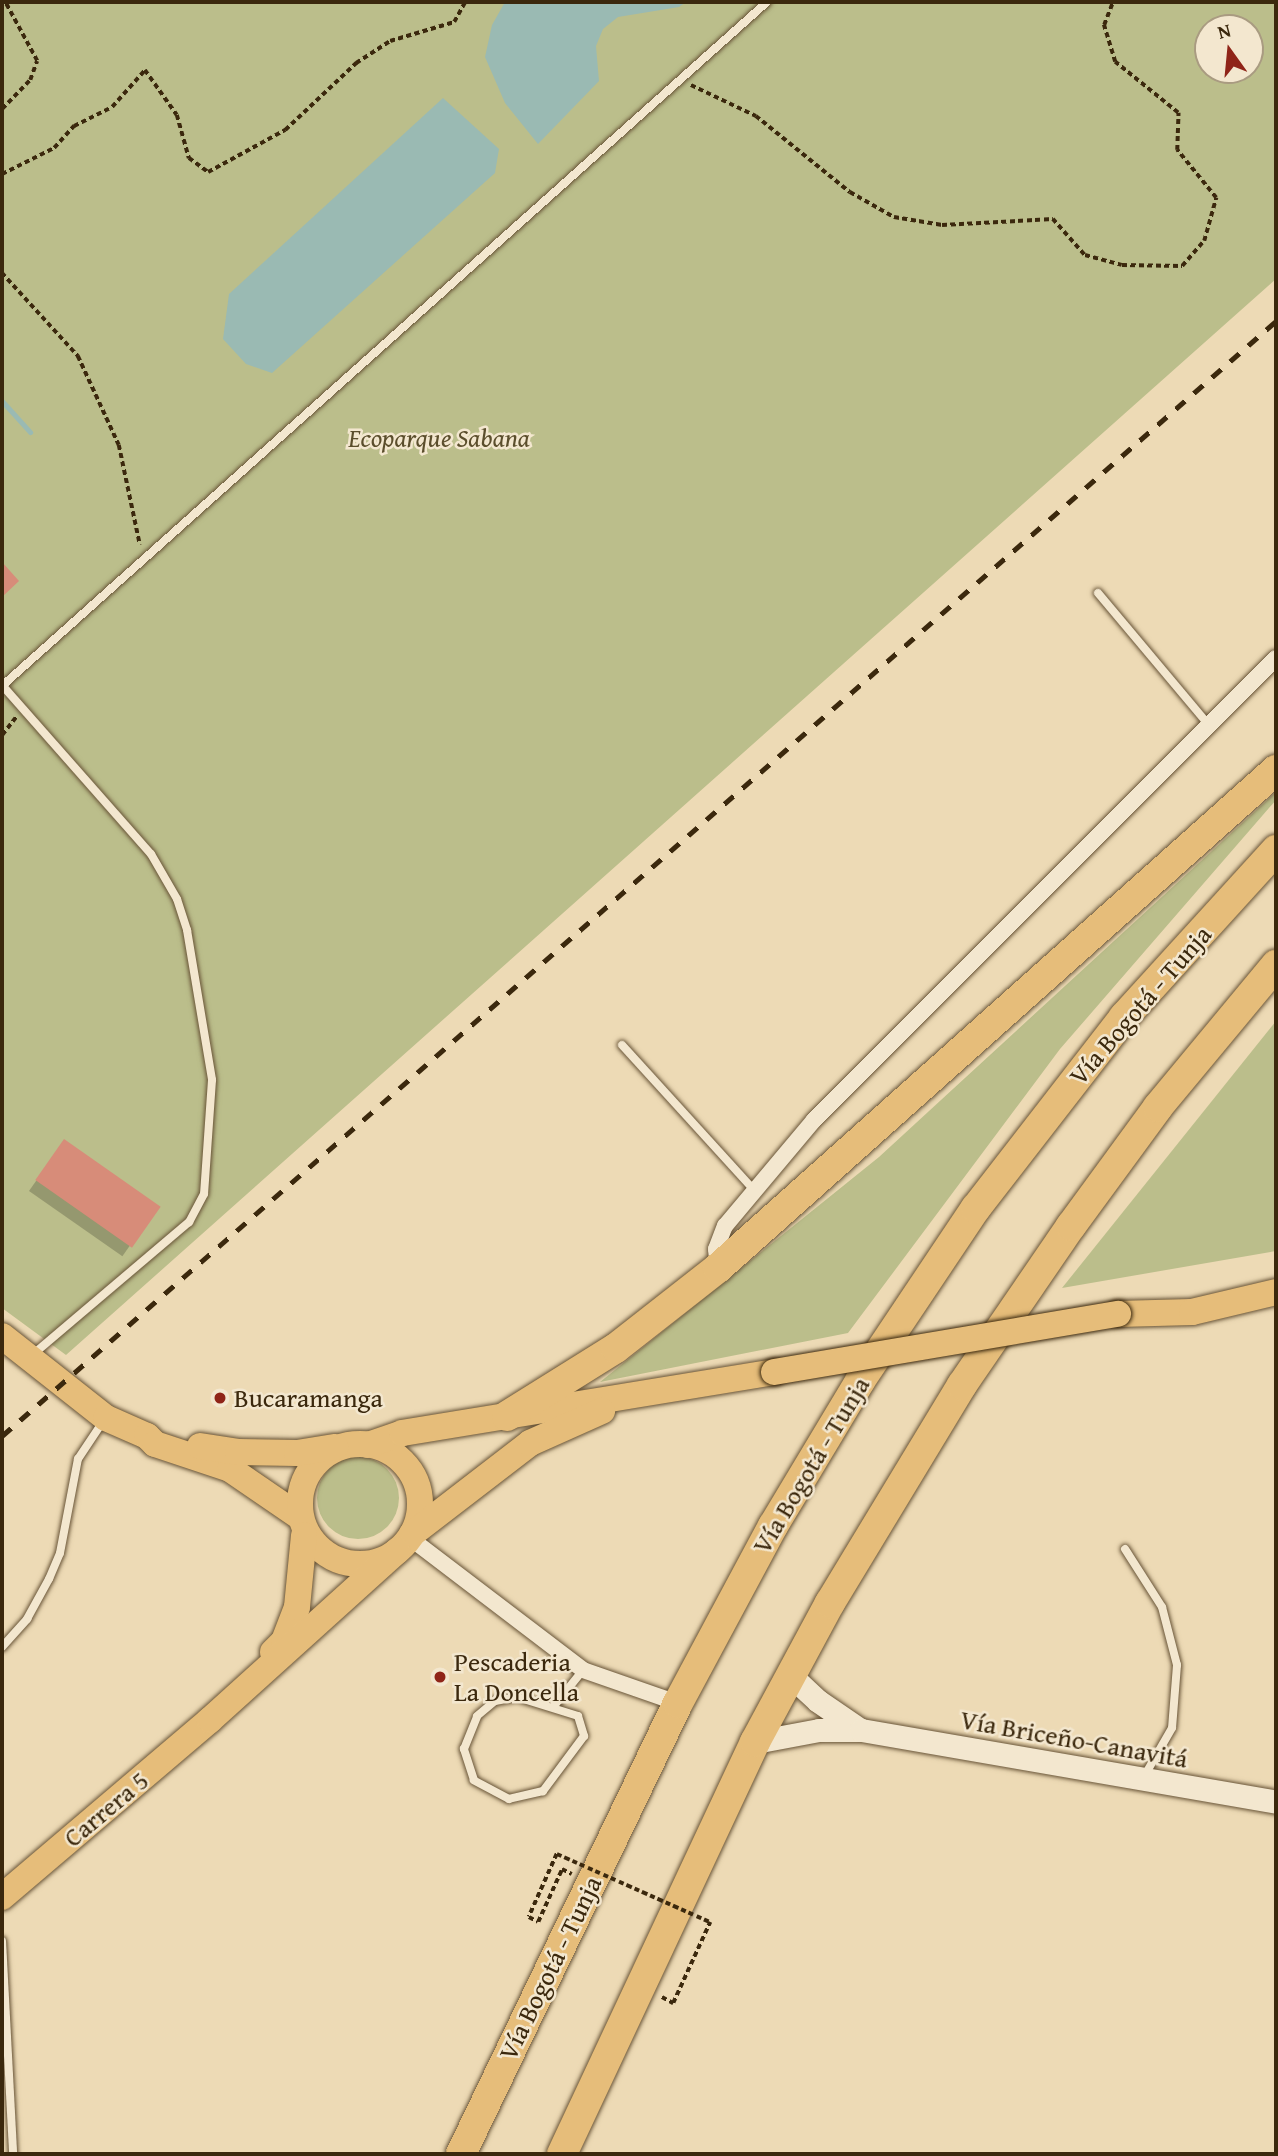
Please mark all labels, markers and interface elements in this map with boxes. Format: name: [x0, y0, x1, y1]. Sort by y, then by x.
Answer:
north arrow: [1194, 14, 1264, 84]
text: N: [1214, 15, 1234, 46]
park label: Ecoparque Sabana: [348, 422, 530, 454]
street label: Vía Bogotá - Tunja: [1062, 919, 1218, 1091]
street label: Vía Bogotá - Tunja: [746, 1371, 876, 1559]
place label: Bucaramanga: [234, 1382, 383, 1414]
marker: Bucaramanga: [212, 1390, 228, 1406]
place label: Pescaderia La Doncella: [454, 1646, 579, 1708]
marker: Pescaderia La Doncella: [432, 1669, 448, 1685]
street label: Vía Briceño-Canavitá: [958, 1704, 1190, 1774]
street label: Carrera 5: [57, 1765, 155, 1853]
street label: Vía Bogotá - Tunja: [492, 1871, 608, 2065]

